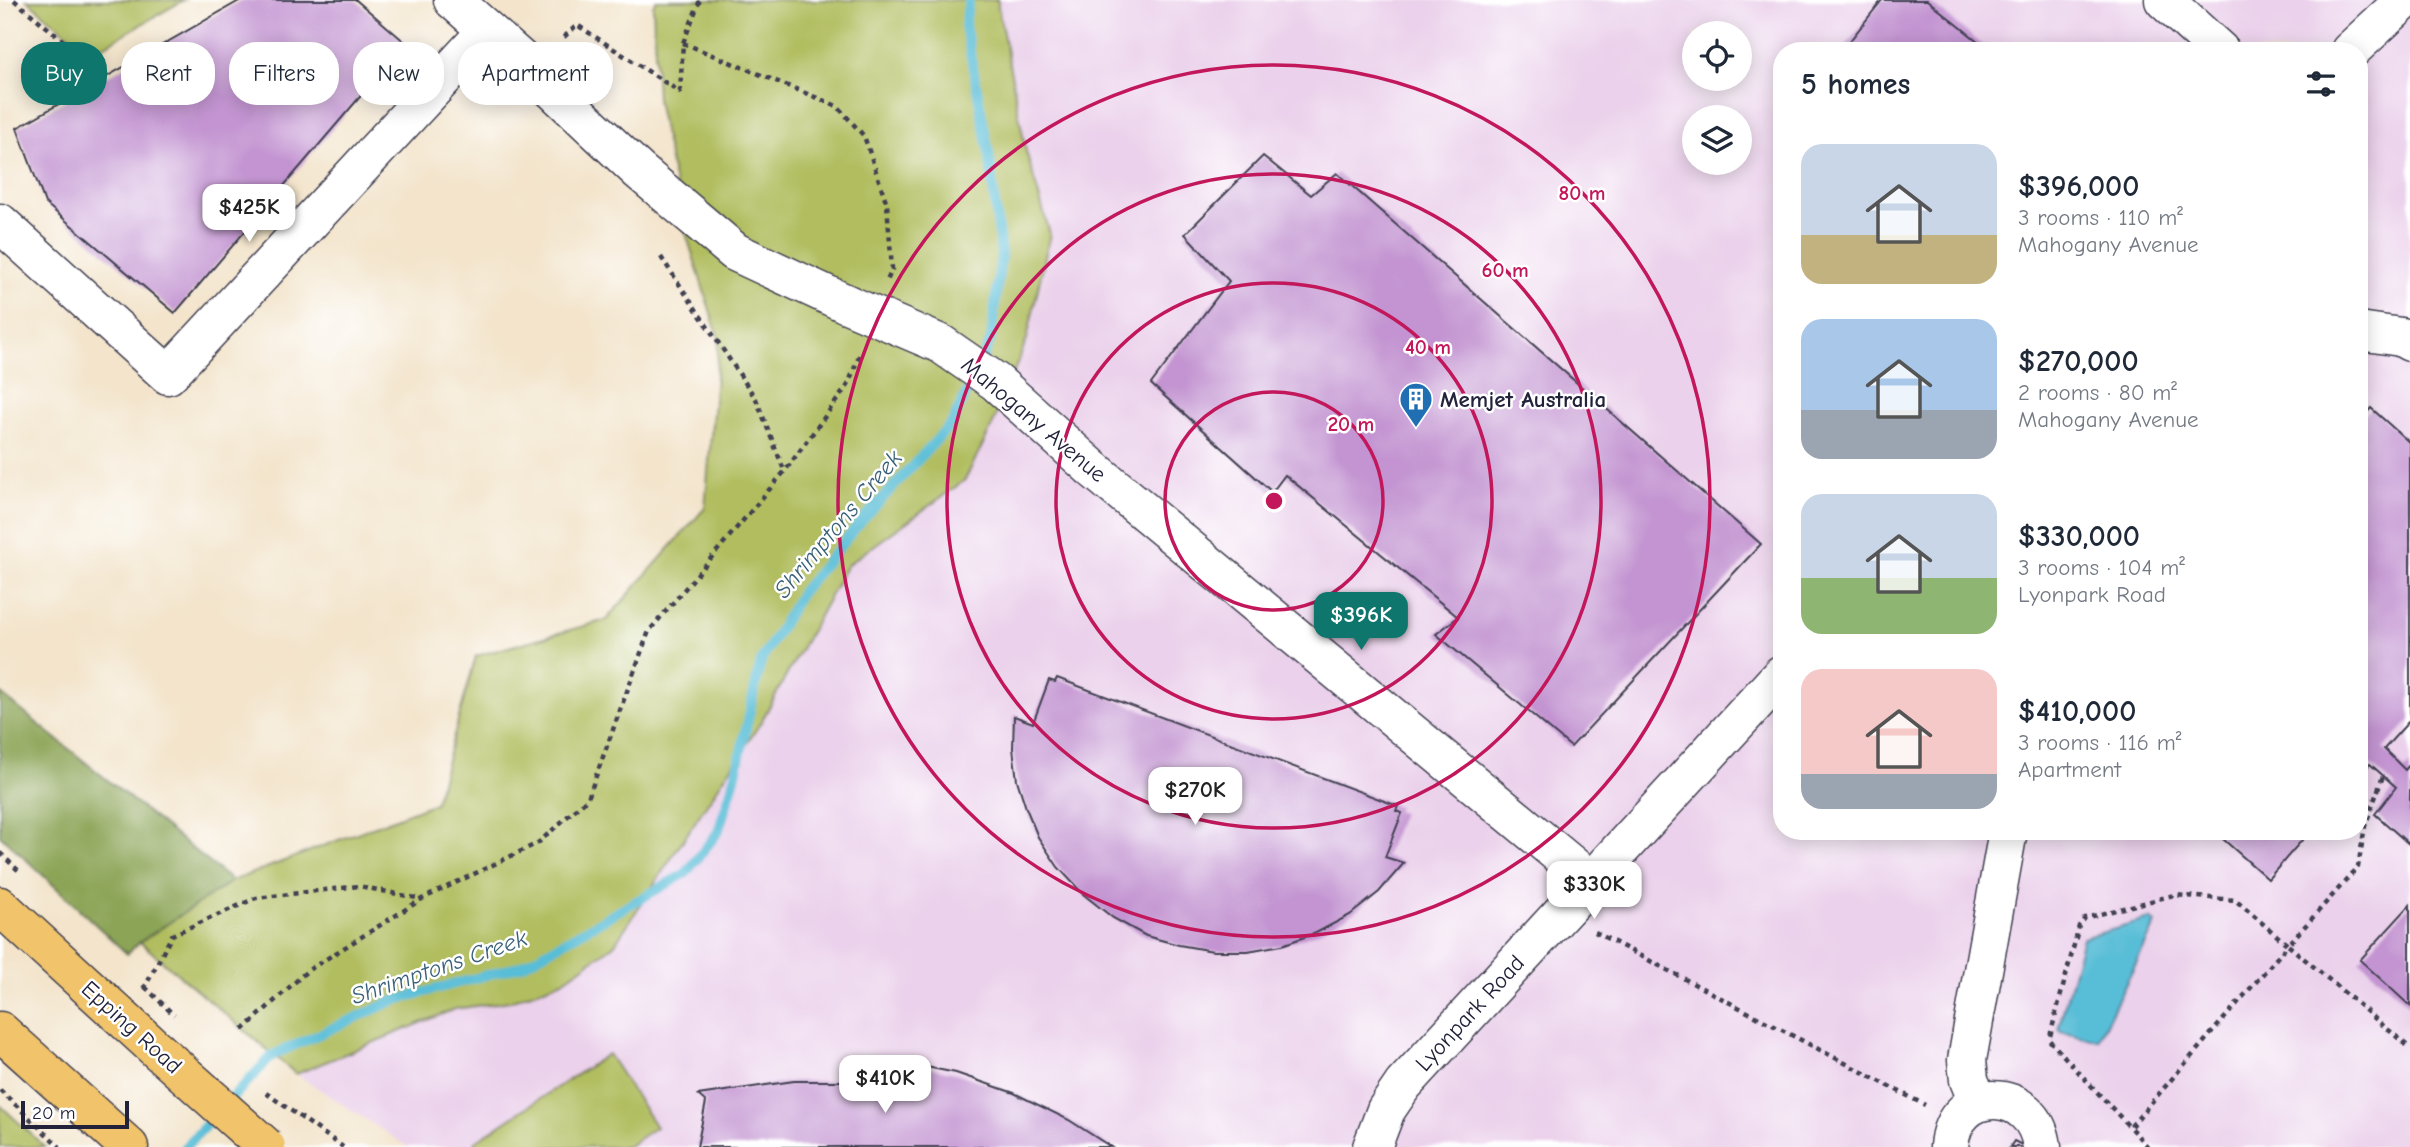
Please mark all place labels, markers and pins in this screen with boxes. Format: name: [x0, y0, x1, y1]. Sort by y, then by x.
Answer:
pin: $425K: [200, 184, 298, 244]
building icon: Memjet Australia: [1397, 380, 1435, 429]
place label: Memjet Australia: [1440, 386, 1606, 413]
centre of rings: [1262, 489, 1286, 513]
pin: $396K: [1312, 592, 1410, 652]
pin: $270K: [1146, 768, 1244, 827]
pin: $330K: [1545, 862, 1643, 921]
pin: $410K: [836, 1056, 934, 1115]

